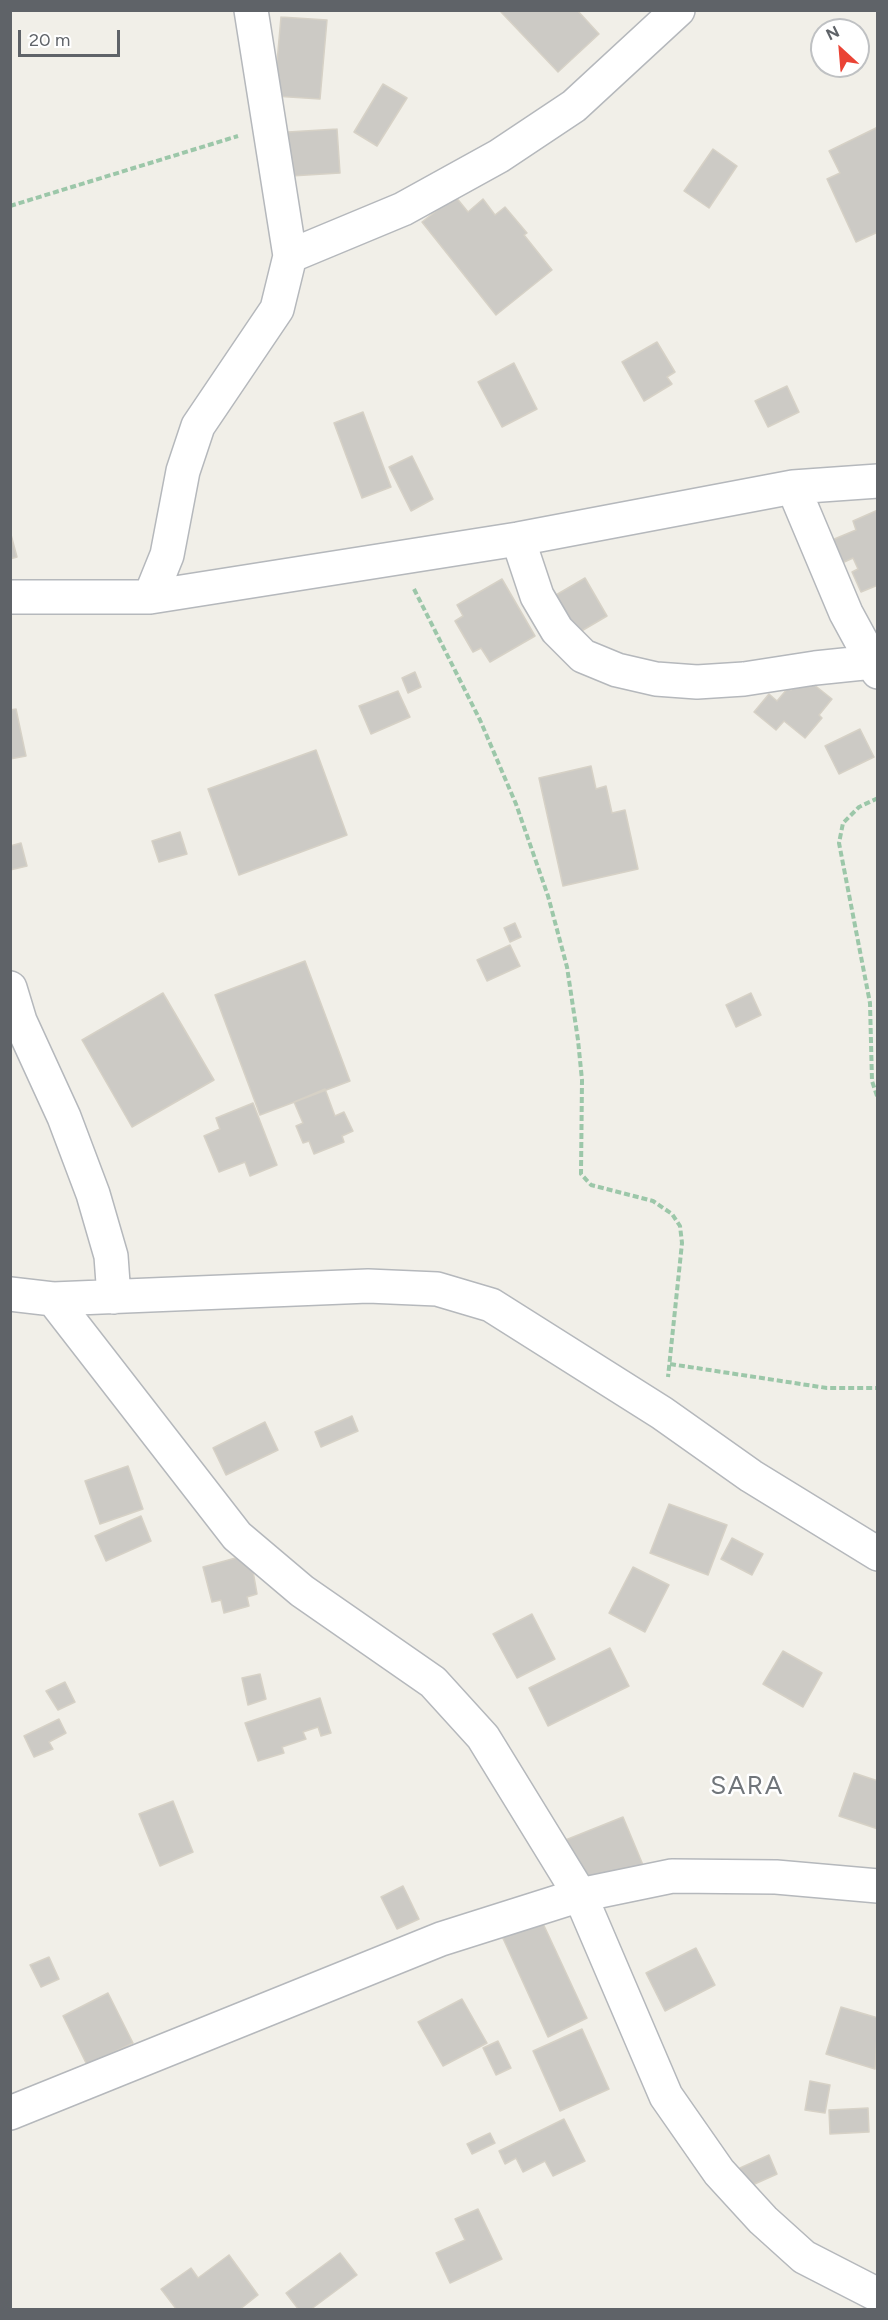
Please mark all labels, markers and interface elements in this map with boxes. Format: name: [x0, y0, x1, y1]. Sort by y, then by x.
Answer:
scale bar: [21, 18, 123, 56]
north arrow: [810, 18, 870, 78]
text: N: [823, 22, 842, 44]
text: 20 m: [29, 29, 70, 51]
district label: SARA: [710, 1770, 784, 1802]

